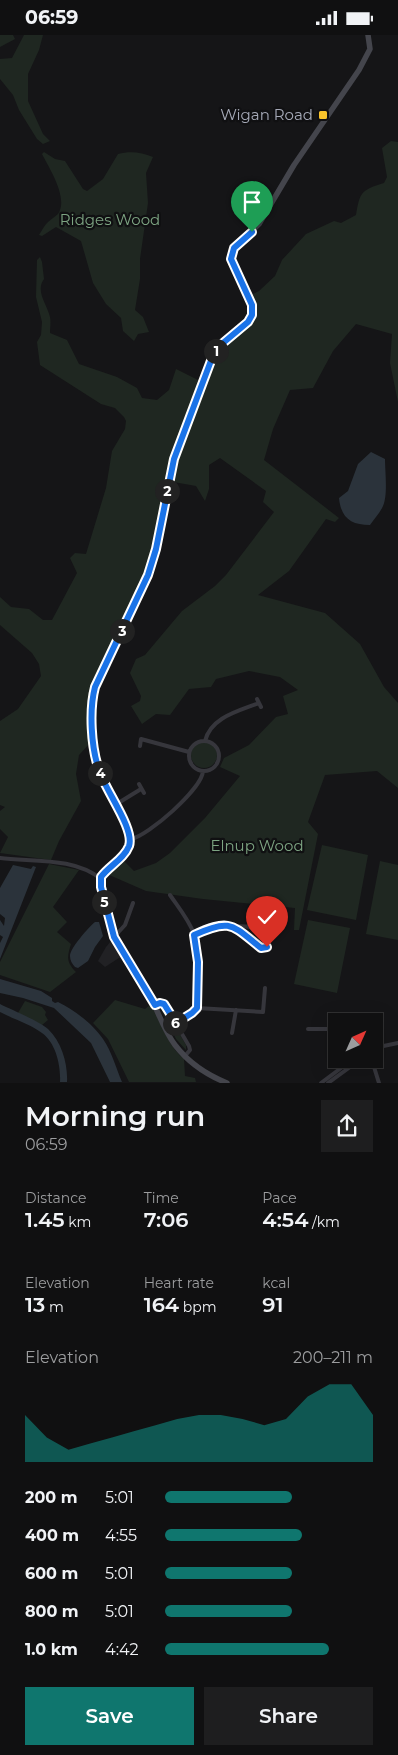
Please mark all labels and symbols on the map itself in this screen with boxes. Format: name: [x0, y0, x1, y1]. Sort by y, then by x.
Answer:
place label: Wigan Road: [220, 105, 313, 124]
marker: Wigan Road: [317, 109, 329, 121]
pin: [231, 181, 273, 232]
park label: Ridges Wood: [60, 210, 160, 229]
pin: 1: [204, 339, 228, 363]
pin: 2: [154, 479, 180, 503]
pin: 3: [110, 619, 134, 643]
pin: 4: [88, 761, 112, 785]
park label: Elnup Wood: [210, 836, 304, 855]
pin: 5: [92, 889, 116, 915]
pin: [246, 896, 288, 947]
pin: 6: [162, 1011, 188, 1035]
north arrow: [328, 1013, 382, 1067]

